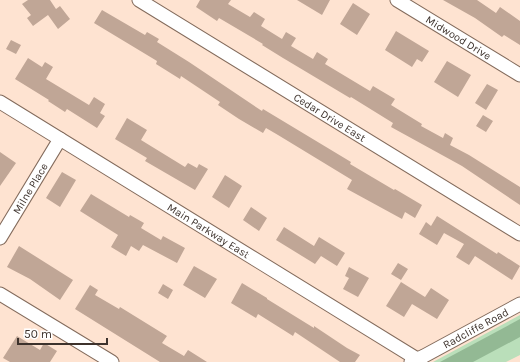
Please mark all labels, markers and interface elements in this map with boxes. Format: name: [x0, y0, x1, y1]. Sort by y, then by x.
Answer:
street label: Midwood Drive: [423, 13, 494, 62]
street label: Cedar Drive East: [291, 90, 368, 144]
street label: Milne Place: [10, 160, 51, 216]
street label: Main Parkway East: [165, 200, 252, 261]
street label: Radcliffe Road: [441, 305, 511, 351]
scale bar: [18, 320, 107, 346]
text: 50 m: [24, 327, 52, 341]

